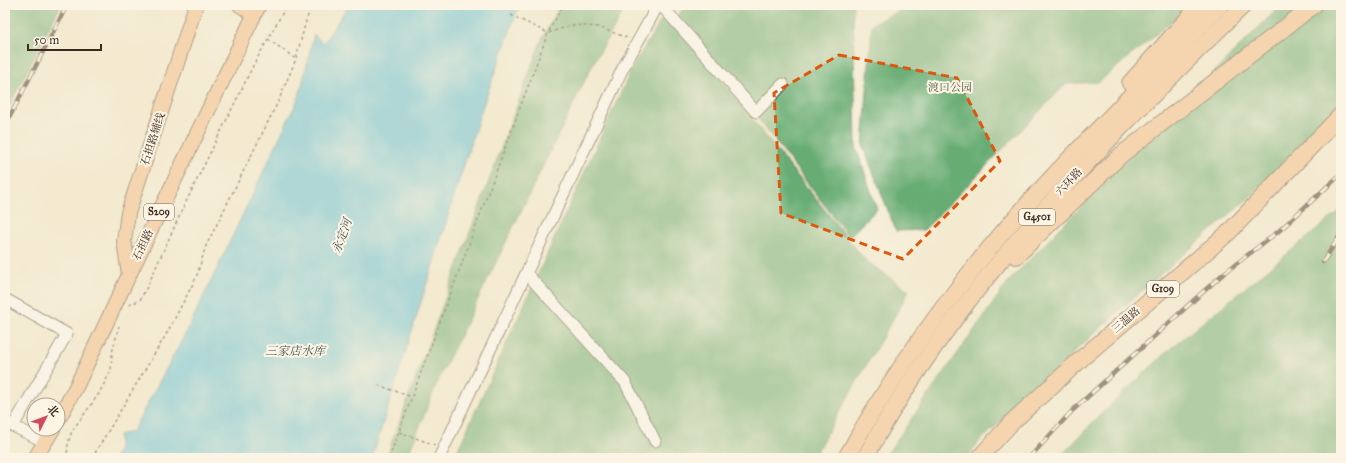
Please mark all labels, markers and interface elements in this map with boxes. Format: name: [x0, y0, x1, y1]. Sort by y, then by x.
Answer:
scale bar: [28, 26, 101, 52]
text: 50 m: [34, 33, 59, 47]
park label: 渡口公园: [928, 81, 972, 94]
street label: 石担路辅线: [138, 111, 168, 167]
street label: 六环路: [1053, 165, 1085, 199]
road number: S209: [144, 204, 174, 220]
road number: G4501: [1019, 209, 1055, 225]
water label: 永定河: [329, 215, 355, 255]
street label: 石担路: [130, 227, 156, 263]
road number: G109: [1147, 281, 1179, 297]
street label: 三温路: [1109, 304, 1143, 336]
water label: 三家店水库: [265, 344, 327, 358]
north arrow: [26, 397, 66, 437]
text: 北: [45, 402, 62, 419]

